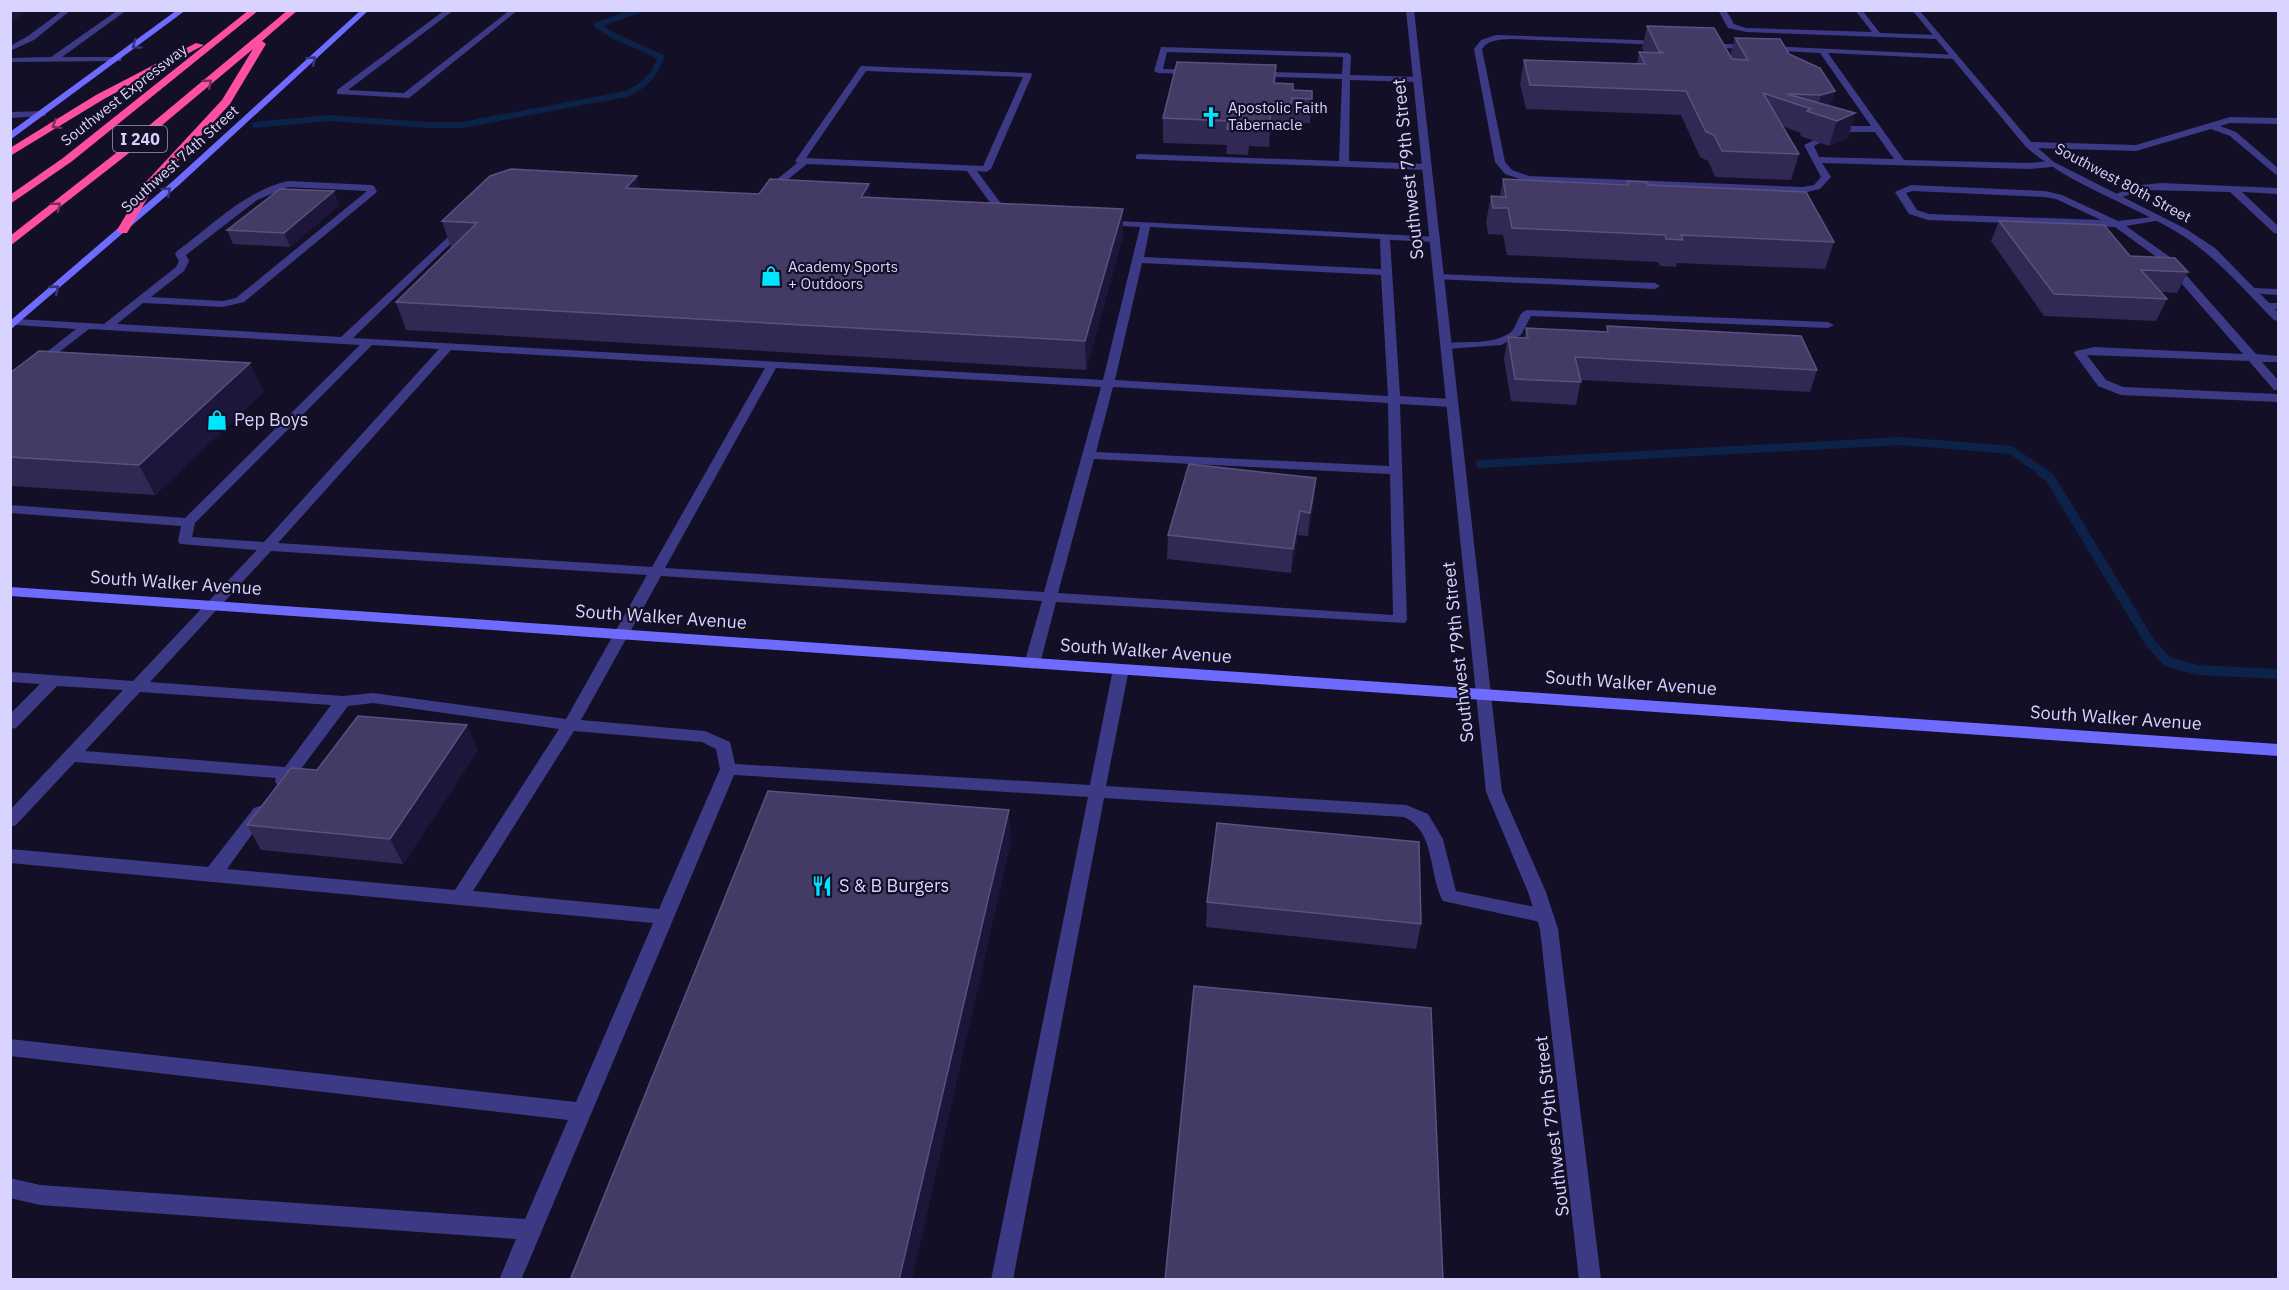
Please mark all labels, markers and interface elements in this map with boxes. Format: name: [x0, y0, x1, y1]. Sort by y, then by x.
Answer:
one-way arrow: [132, 38, 143, 49]
street label: Southwest Expressway: [57, 39, 191, 150]
one-way arrow: [305, 56, 316, 67]
street label: Southwest 79th Street: [1387, 77, 1428, 261]
one-way arrow: [201, 79, 212, 90]
place label: Apostolic Faith Tabernacle: [1228, 98, 1328, 134]
street label: Southwest 74th Street: [117, 101, 242, 216]
church icon: Apostolic Faith Tabernacle: [1199, 105, 1223, 129]
one-way arrow: [52, 117, 62, 129]
road number: I 240: [113, 126, 167, 152]
street label: Southwest 80th Street: [2052, 139, 2195, 227]
one-way arrow: [160, 187, 171, 198]
one-way arrow: [50, 202, 61, 213]
place label: Academy Sports + Outdoors: [788, 257, 898, 293]
shop icon: Academy Sports + Outdoors: [759, 264, 783, 288]
one-way arrow: [48, 285, 59, 296]
shop icon: Pep Boys: [205, 408, 229, 432]
place label: Pep Boys: [234, 408, 309, 431]
street label: Southwest 79th Street: [1437, 560, 1478, 744]
street label: South Walker Avenue: [89, 565, 263, 600]
street label: South Walker Avenue: [574, 599, 748, 634]
street label: South Walker Avenue: [1059, 633, 1233, 668]
street label: South Walker Avenue: [1544, 665, 1718, 700]
street label: South Walker Avenue: [2029, 700, 2203, 735]
restaurant icon: S & B Burgers: [810, 874, 834, 898]
place label: S & B Burgers: [839, 874, 949, 897]
street label: Southwest 79th Street: [1529, 1034, 1574, 1218]

